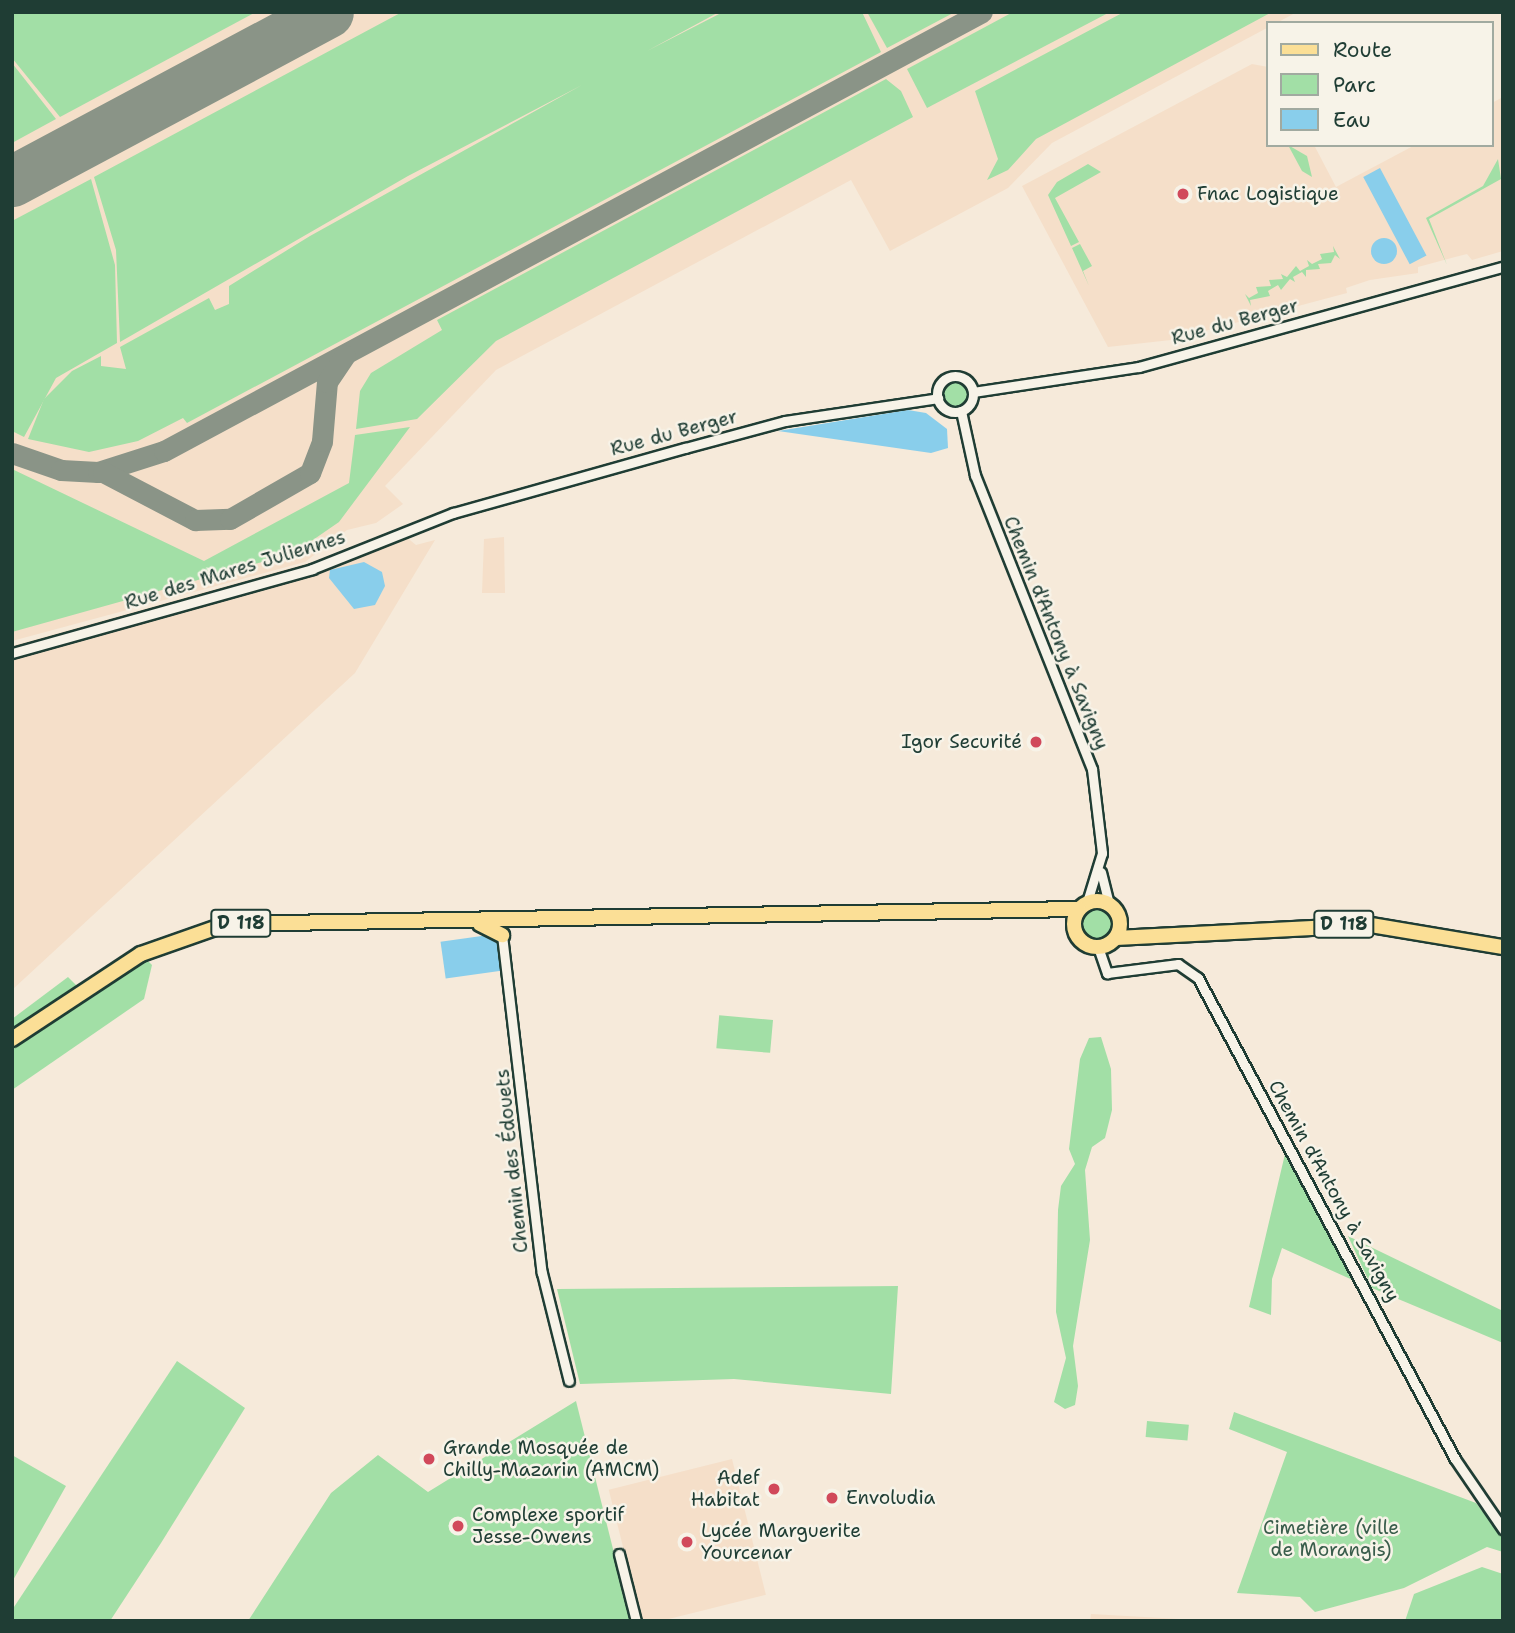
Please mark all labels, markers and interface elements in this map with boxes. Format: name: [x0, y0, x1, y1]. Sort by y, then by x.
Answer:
legend: [1266, 21, 1494, 147]
text: Route: [1333, 36, 1392, 64]
text: Parc: [1333, 71, 1376, 99]
text: Eau: [1333, 106, 1371, 134]
place label: Fnac Logistique: [1197, 183, 1339, 205]
marker: Fnac Logistique: [1175, 186, 1191, 202]
street label: Rue du Berger: [1169, 294, 1301, 350]
street label: Rue du Berger: [608, 405, 740, 461]
street label: Chemin d'Antony à Savigny: [999, 513, 1113, 753]
street label: Rue des Mares Juliennes: [122, 526, 348, 614]
place label: Igor Securité: [901, 731, 1022, 753]
marker: Igor Securité: [1028, 734, 1044, 750]
road number: D 118: [210, 908, 272, 938]
road number: D 118: [1312, 909, 1376, 939]
street label: Chemin des Édouets: [491, 1068, 533, 1254]
street label: Chemin d'Antony à Savigny: [1263, 1076, 1405, 1306]
place label: Grande Mosquée de Chilly-Mazarin (AMCM): [443, 1437, 659, 1481]
marker: Grande Mosquée de Chilly-Mazarin (AMCM): [421, 1451, 437, 1467]
place label: Adef Habitat: [691, 1467, 760, 1511]
marker: Adef Habitat: [766, 1481, 782, 1497]
place label: Envoludia: [846, 1487, 935, 1509]
marker: Envoludia: [824, 1490, 840, 1506]
place label: Complexe sportif Jesse-Owens: [472, 1504, 624, 1548]
park label: Cimetière (ville de Morangis): [1263, 1517, 1399, 1561]
marker: Complexe sportif Jesse-Owens: [450, 1518, 466, 1534]
place label: Lycée Marguerite Yourcenar: [701, 1520, 861, 1564]
marker: Lycée Marguerite Yourcenar: [679, 1534, 695, 1550]

